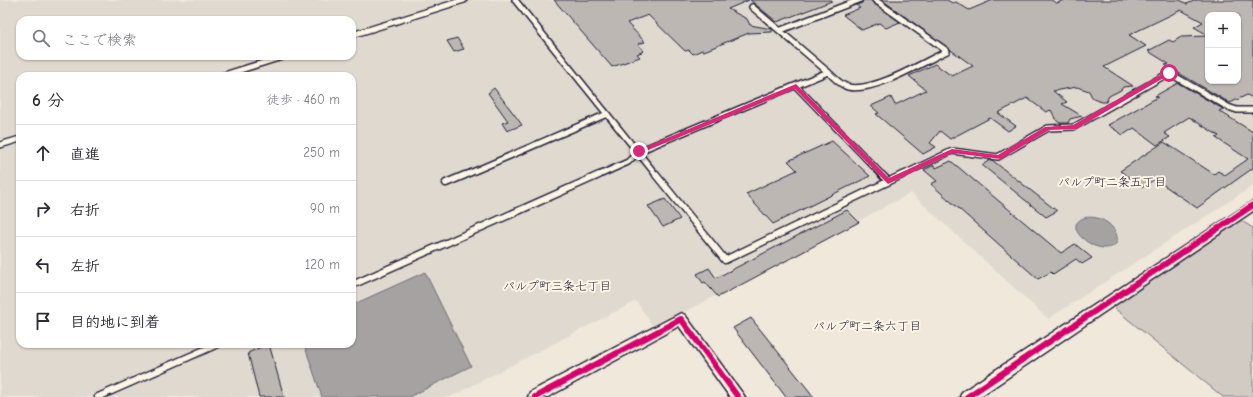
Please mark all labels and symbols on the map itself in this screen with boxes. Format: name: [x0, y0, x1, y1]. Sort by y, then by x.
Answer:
route start: [1160, 64, 1178, 82]
route end: [630, 142, 648, 160]
district label: パルプ町二条五丁目: [1058, 175, 1166, 189]
district label: パルプ町三条七丁目: [503, 279, 611, 293]
district label: パルプ町二条六丁目: [813, 319, 921, 333]

